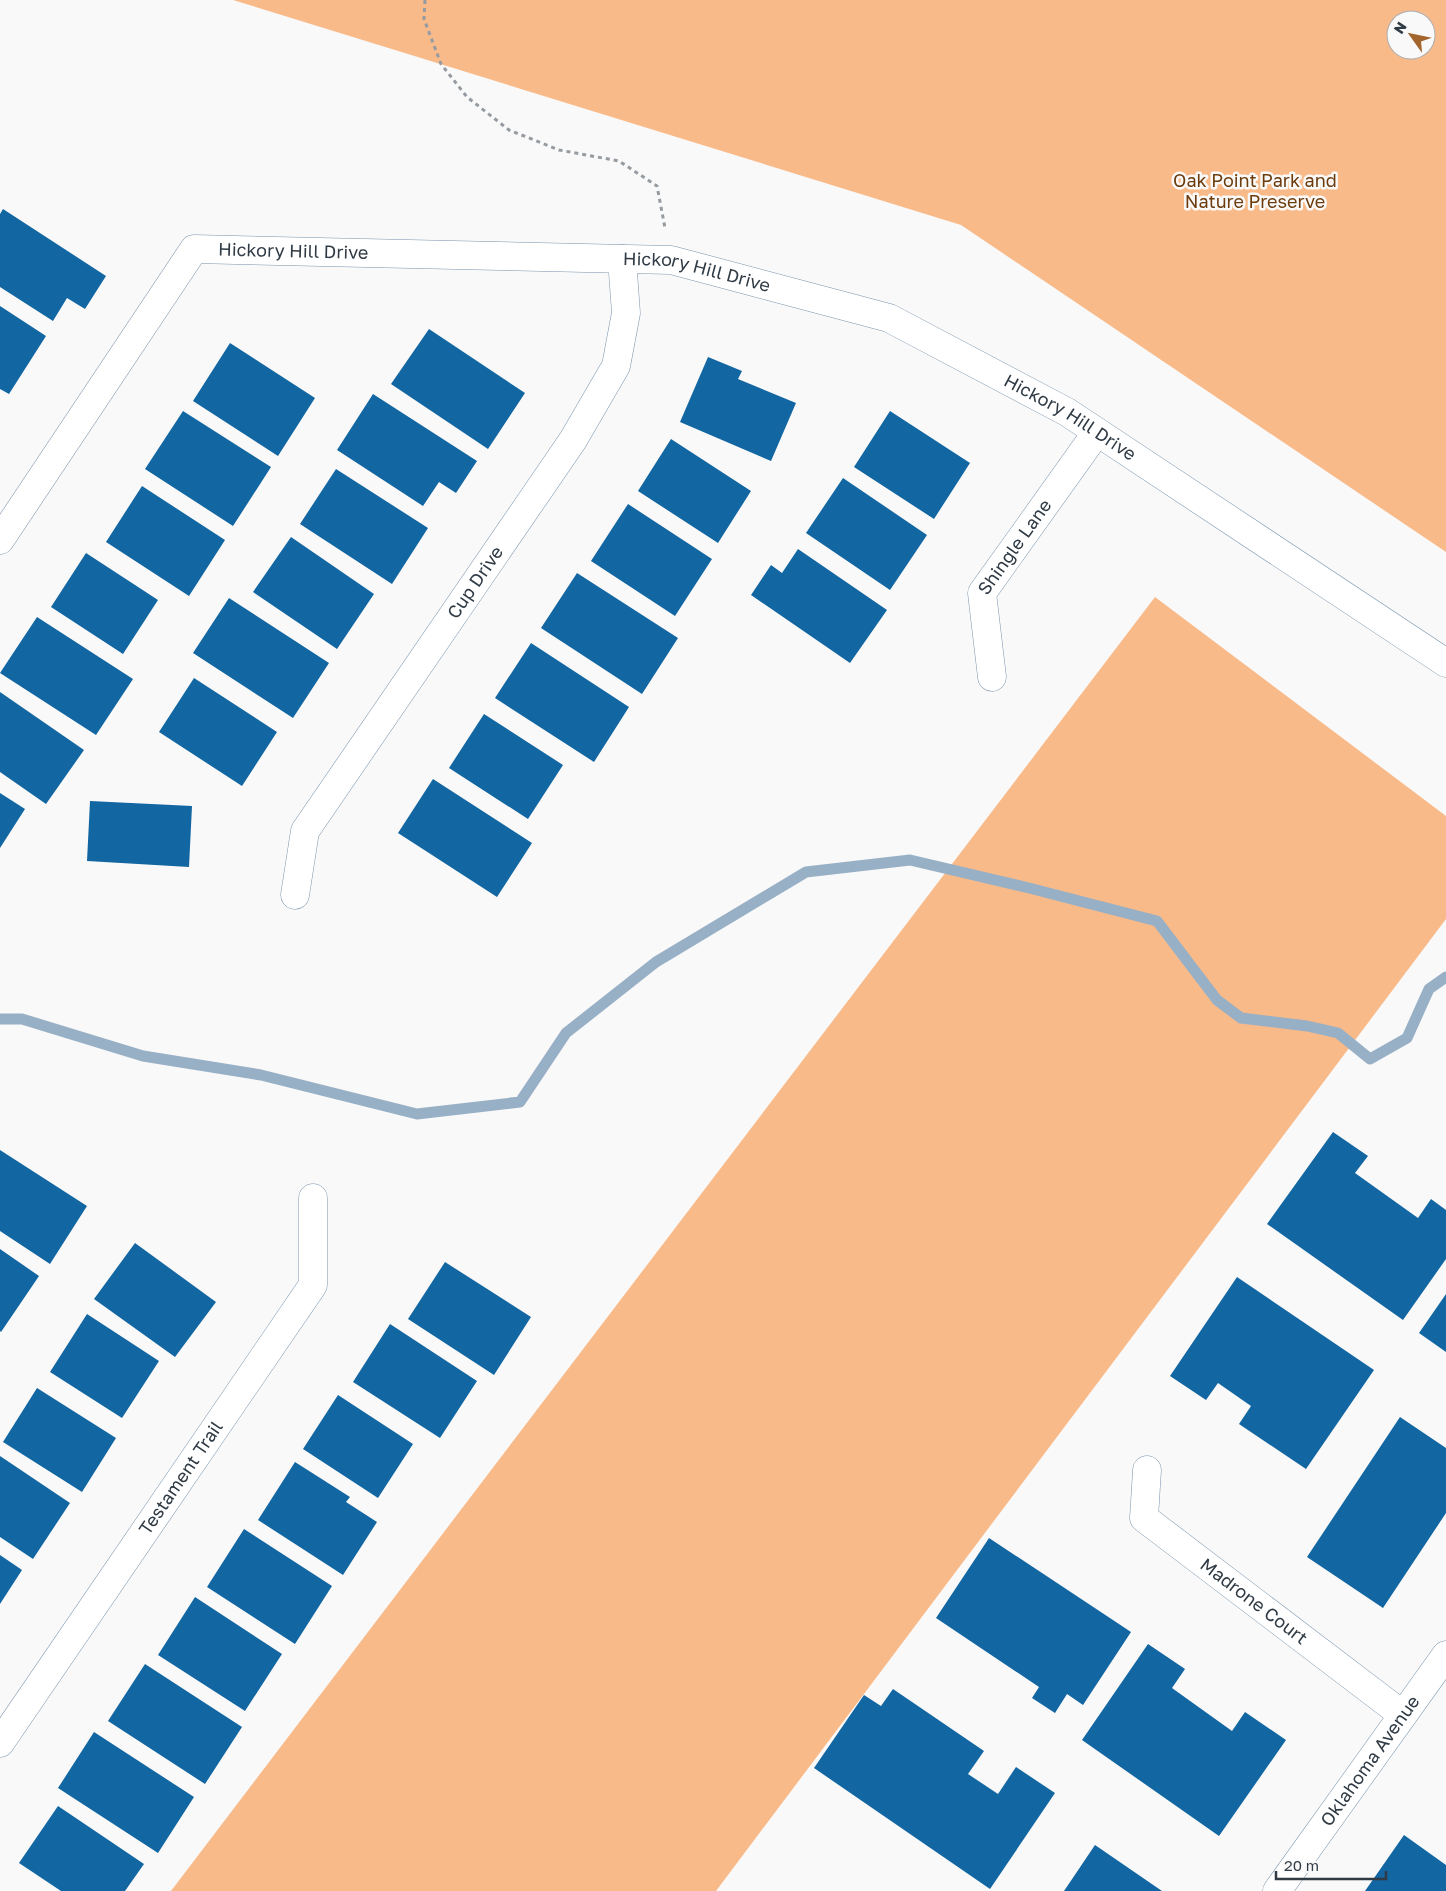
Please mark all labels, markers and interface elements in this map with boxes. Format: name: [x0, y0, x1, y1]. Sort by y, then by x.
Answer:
north arrow: [1386, 10, 1436, 60]
text: N: [1390, 19, 1410, 37]
park label: Oak Point Park and Nature Preserve: [1173, 169, 1337, 212]
street label: Hickory Hill Drive: [218, 238, 369, 263]
street label: Hickory Hill Drive: [623, 247, 773, 296]
street label: Hickory Hill Drive: [1001, 369, 1141, 465]
street label: Shingle Lane: [972, 494, 1056, 599]
street label: Cup Drive: [442, 541, 507, 623]
street label: Testament Trail: [134, 1416, 227, 1539]
street label: Madrone Court: [1196, 1553, 1312, 1648]
street label: Oklahoma Avenue: [1315, 1691, 1424, 1830]
scale bar: [1276, 1848, 1386, 1880]
text: 20 m: [1284, 1856, 1319, 1874]

